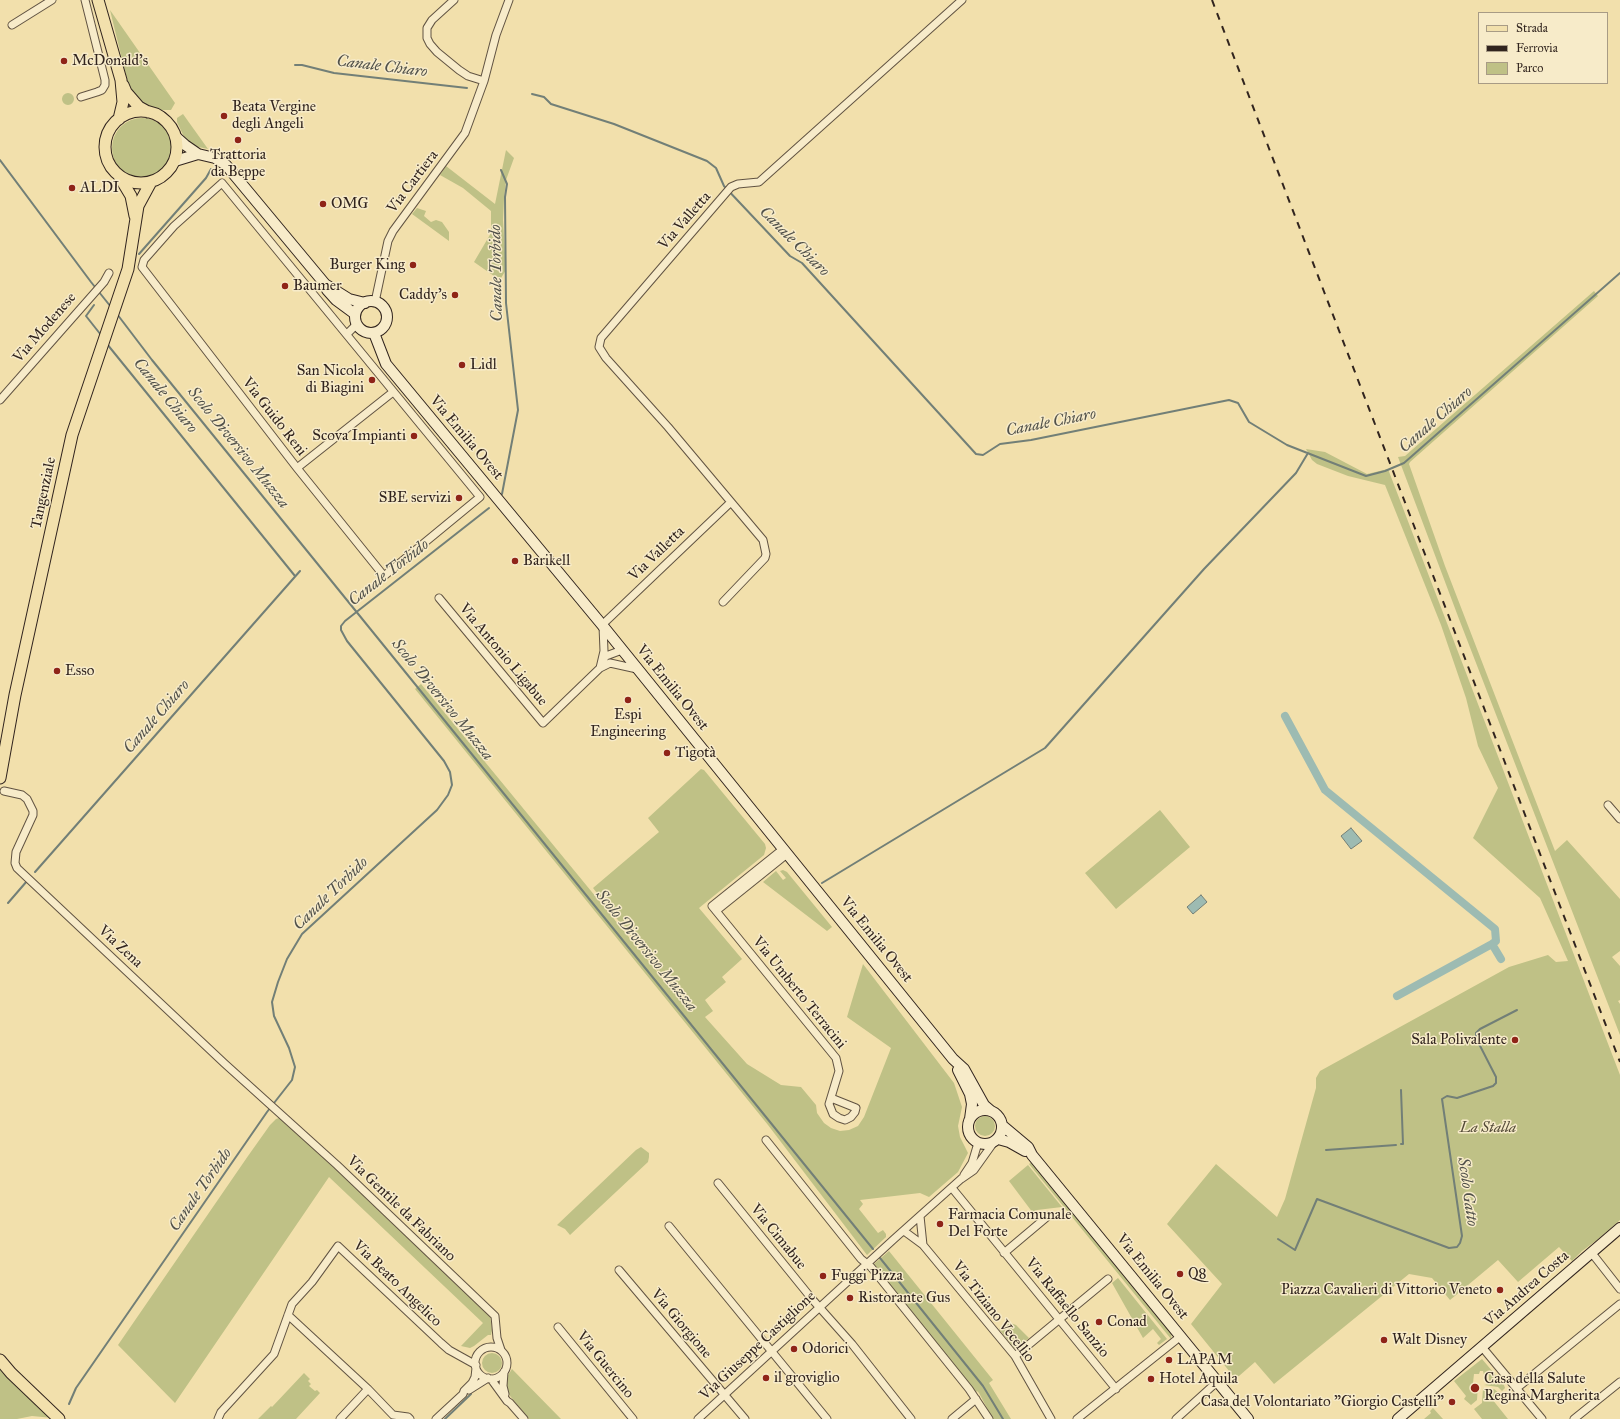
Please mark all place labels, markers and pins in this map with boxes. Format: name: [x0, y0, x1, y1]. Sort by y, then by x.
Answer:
place label: McDonald's: [72, 52, 148, 70]
marker: McDonald's: [59, 56, 69, 66]
place label: Beata Vergine degli Angeli: [232, 98, 316, 133]
marker: Beata Vergine degli Angeli: [219, 111, 229, 121]
marker: Trattoria da Beppe: [233, 135, 243, 145]
place label: Trattoria da Beppe: [210, 146, 266, 181]
place label: ALDI: [80, 179, 119, 197]
marker: ALDI: [67, 183, 77, 193]
place label: OMG: [331, 195, 368, 213]
marker: OMG: [318, 199, 328, 209]
place label: Burger King: [329, 256, 405, 274]
marker: Burger King: [408, 260, 418, 270]
place label: Baumer: [293, 277, 342, 295]
marker: Baumer: [280, 281, 290, 291]
place label: Caddy's: [399, 286, 447, 304]
marker: Caddy's: [450, 290, 460, 300]
place label: Lidl: [470, 356, 497, 374]
marker: Lidl: [457, 360, 467, 370]
place label: San Nicola di Biagini: [297, 362, 364, 397]
marker: San Nicola di Biagini: [367, 375, 377, 385]
place label: Scova Impianti: [312, 427, 406, 445]
marker: Scova Impianti: [409, 431, 419, 441]
place label: SBE servizi: [379, 489, 451, 507]
marker: SBE servizi: [454, 493, 464, 503]
place label: Barikell: [523, 552, 570, 570]
marker: Barikell: [510, 556, 520, 566]
place label: Esso: [65, 662, 94, 680]
marker: Esso: [52, 666, 62, 676]
marker: Espi Engineering: [623, 695, 633, 705]
place label: Espi Engineering: [590, 706, 666, 741]
place label: Tigotà: [675, 744, 716, 762]
marker: Tigotà: [662, 748, 672, 758]
place label: Sala Polivalente: [1411, 1031, 1507, 1049]
marker: Sala Polivalente: [1510, 1035, 1520, 1045]
place label: Farmacia Comunale Del Forte: [948, 1206, 1071, 1241]
marker: Farmacia Comunale Del Forte: [935, 1219, 945, 1229]
place label: Q8: [1188, 1265, 1207, 1283]
place label: Fuggi Pizza: [831, 1267, 903, 1285]
marker: Q8: [1175, 1269, 1185, 1279]
marker: Fuggi Pizza: [818, 1271, 828, 1281]
place label: Piazza Cavalieri di Vittorio Veneto: [1281, 1281, 1492, 1299]
marker: Piazza Cavalieri di Vittorio Veneto: [1495, 1285, 1505, 1295]
place label: Ristorante Gus: [858, 1289, 950, 1307]
marker: Ristorante Gus: [845, 1293, 855, 1303]
place label: Conad: [1107, 1313, 1147, 1331]
marker: Conad: [1094, 1317, 1104, 1327]
place label: Walt Disney: [1392, 1331, 1467, 1349]
marker: Walt Disney: [1379, 1335, 1389, 1345]
place label: Odorici: [802, 1340, 849, 1358]
marker: Odorici: [789, 1344, 799, 1354]
place label: LAPAM: [1177, 1351, 1232, 1369]
marker: LAPAM: [1164, 1355, 1174, 1365]
place label: il groviglio: [774, 1369, 840, 1387]
place label: Hotel Aquila: [1159, 1370, 1238, 1388]
place label: Casa della Salute Regina Margherita: [1484, 1370, 1600, 1405]
marker: il groviglio: [761, 1373, 771, 1383]
marker: Hotel Aquila: [1146, 1374, 1156, 1384]
marker: Casa della Salute Regina Margherita: [1469, 1382, 1481, 1394]
place label: Casa del Volontariato "Giorgio Castelli": [1201, 1393, 1444, 1411]
marker: Casa del Volontariato "Giorgio Castelli": [1447, 1397, 1457, 1407]

